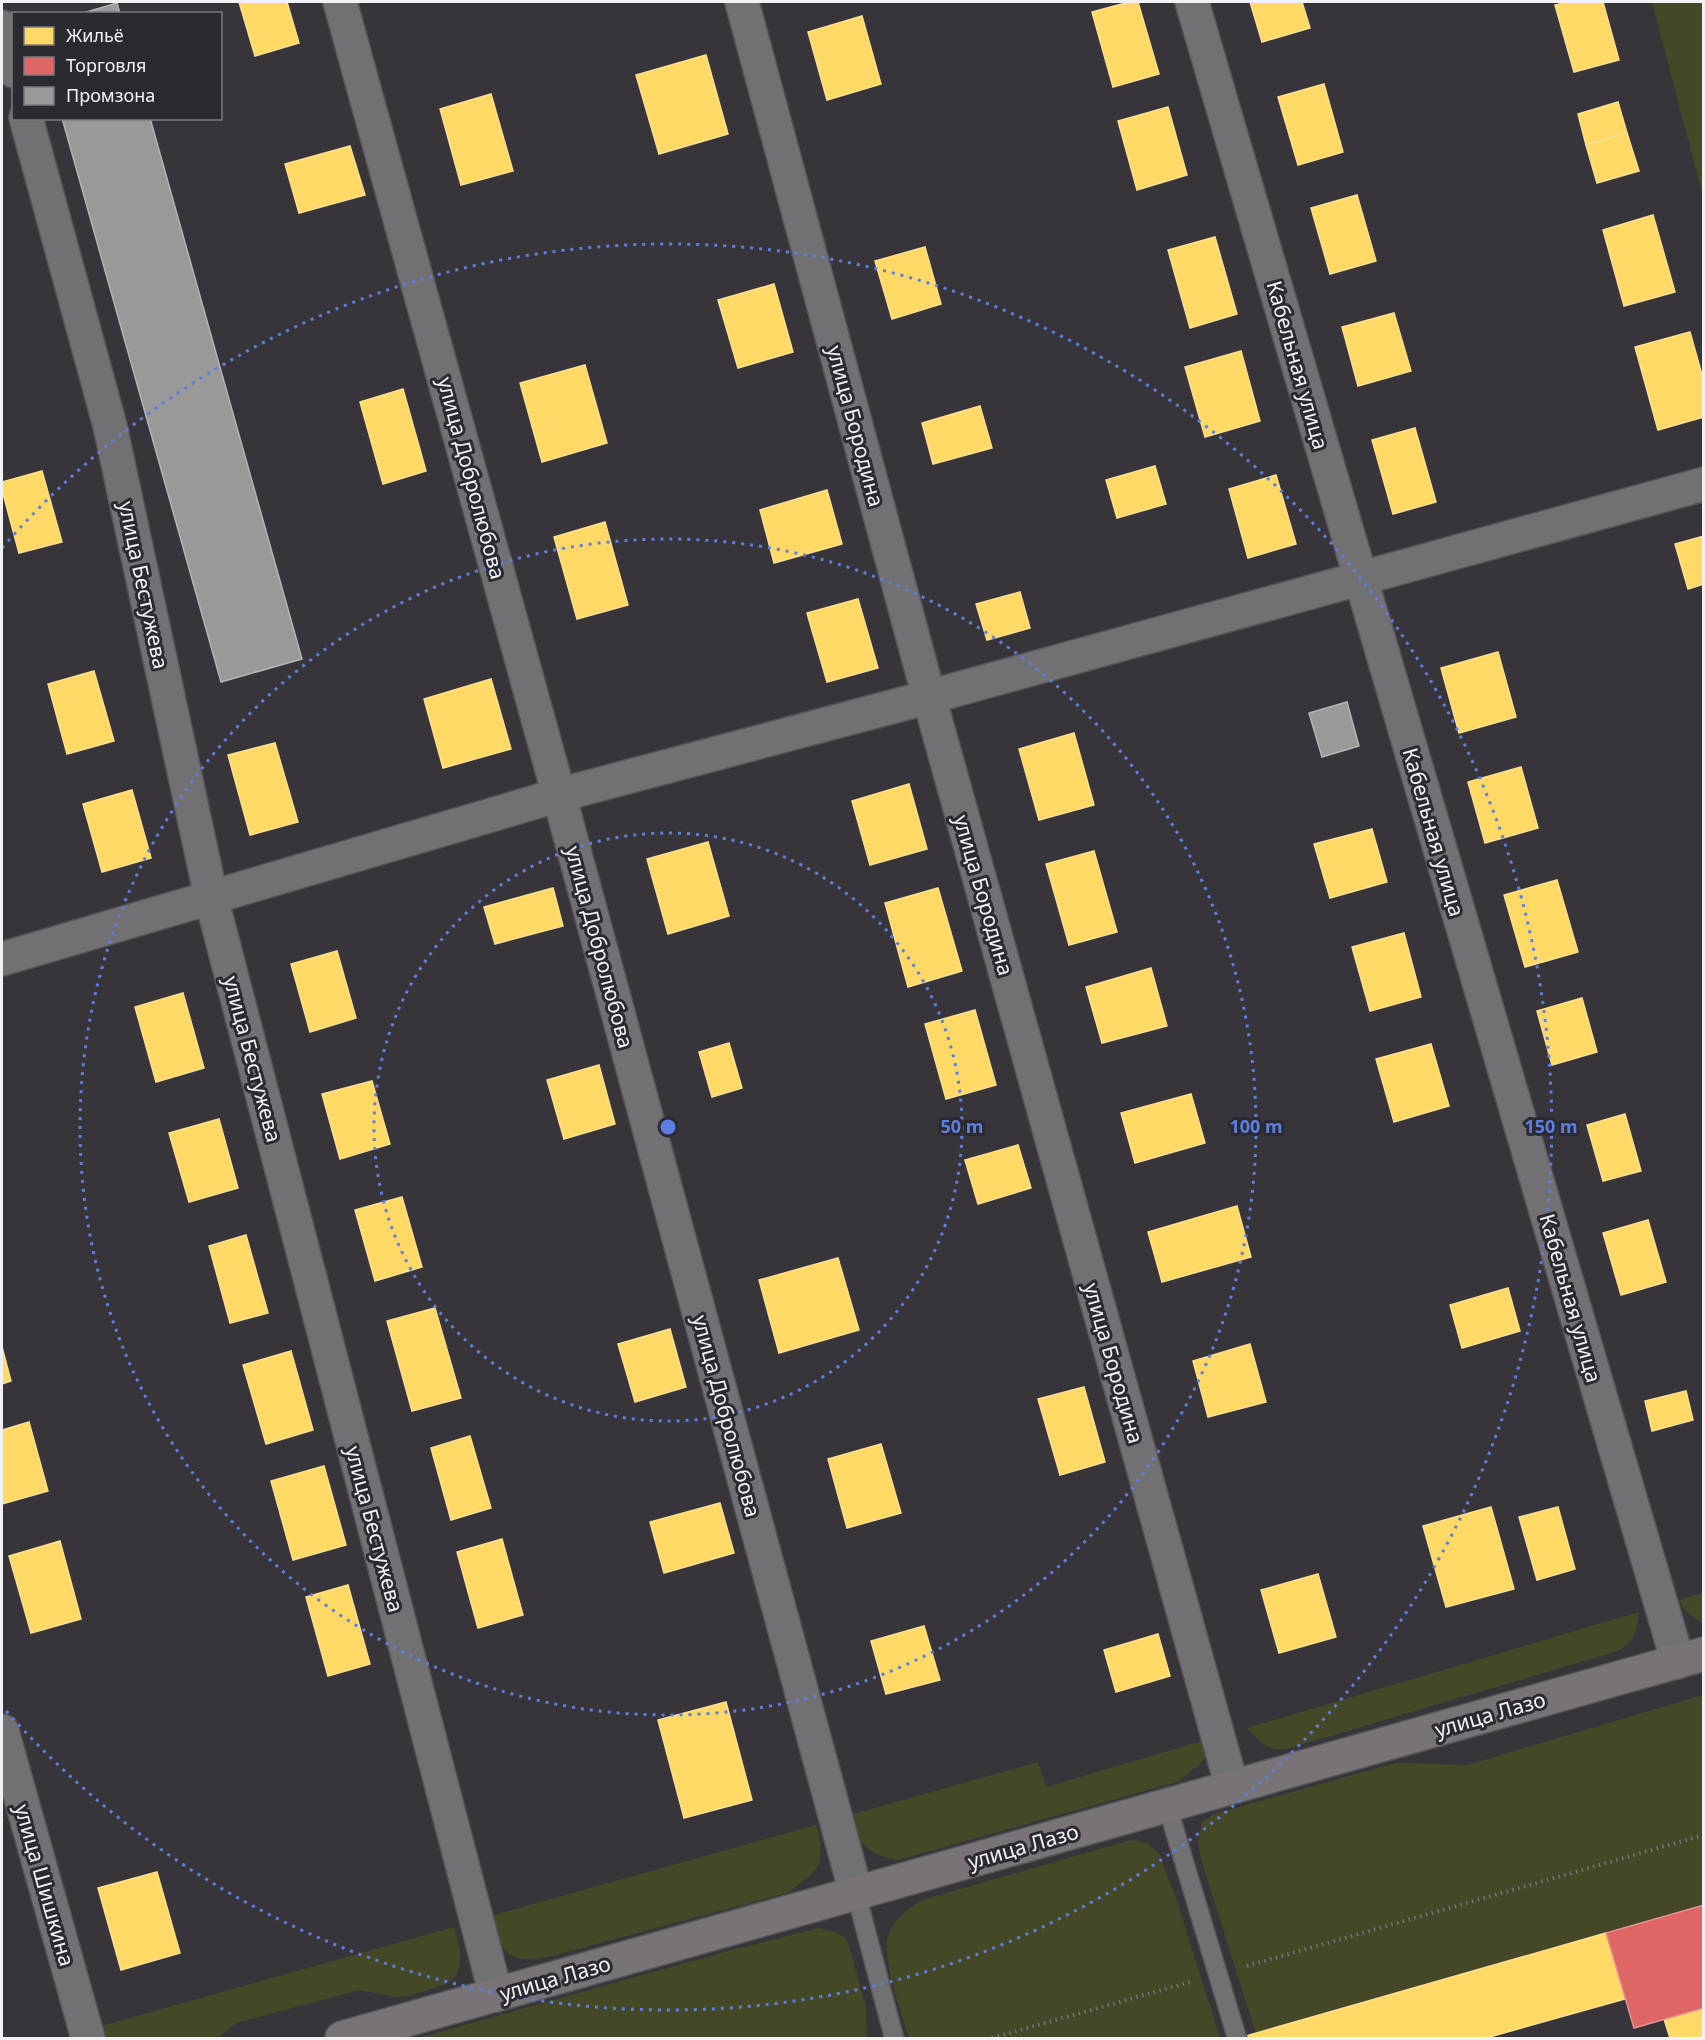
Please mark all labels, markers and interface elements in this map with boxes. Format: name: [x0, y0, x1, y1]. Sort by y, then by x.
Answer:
legend: [12, 12, 222, 120]
text: Жильё: [66, 23, 124, 47]
text: Торговля: [66, 53, 146, 77]
text: Промзона: [66, 83, 155, 107]
street label: Кабельная улица: [1261, 277, 1335, 453]
street label: улица Бородина: [821, 342, 891, 510]
street label: улица Добролюбова: [432, 374, 512, 582]
street label: улица Бестужева: [113, 499, 175, 671]
street label: Кабельная улица: [1397, 744, 1471, 920]
street label: улица Бородина: [948, 811, 1020, 979]
street label: улица Добролюбова: [560, 843, 640, 1051]
street label: улица Бестужева: [217, 973, 289, 1145]
text: 50 m: [941, 1114, 983, 1138]
text: 100 m: [1229, 1114, 1283, 1138]
text: 150 m: [1524, 1114, 1578, 1138]
centre of rings: [658, 1117, 678, 1137]
street label: Кабельная улица: [1534, 1210, 1608, 1386]
street label: улица Бородина: [1078, 1279, 1150, 1447]
street label: улица Добролюбова: [687, 1312, 767, 1520]
street label: улица Бестужева: [339, 1443, 411, 1615]
street label: улица Лазо: [1431, 1685, 1549, 1743]
street label: улица Шишкина: [8, 1801, 82, 1969]
street label: улица Лазо: [964, 1817, 1082, 1875]
street label: улица Лазо: [496, 1949, 614, 2007]

